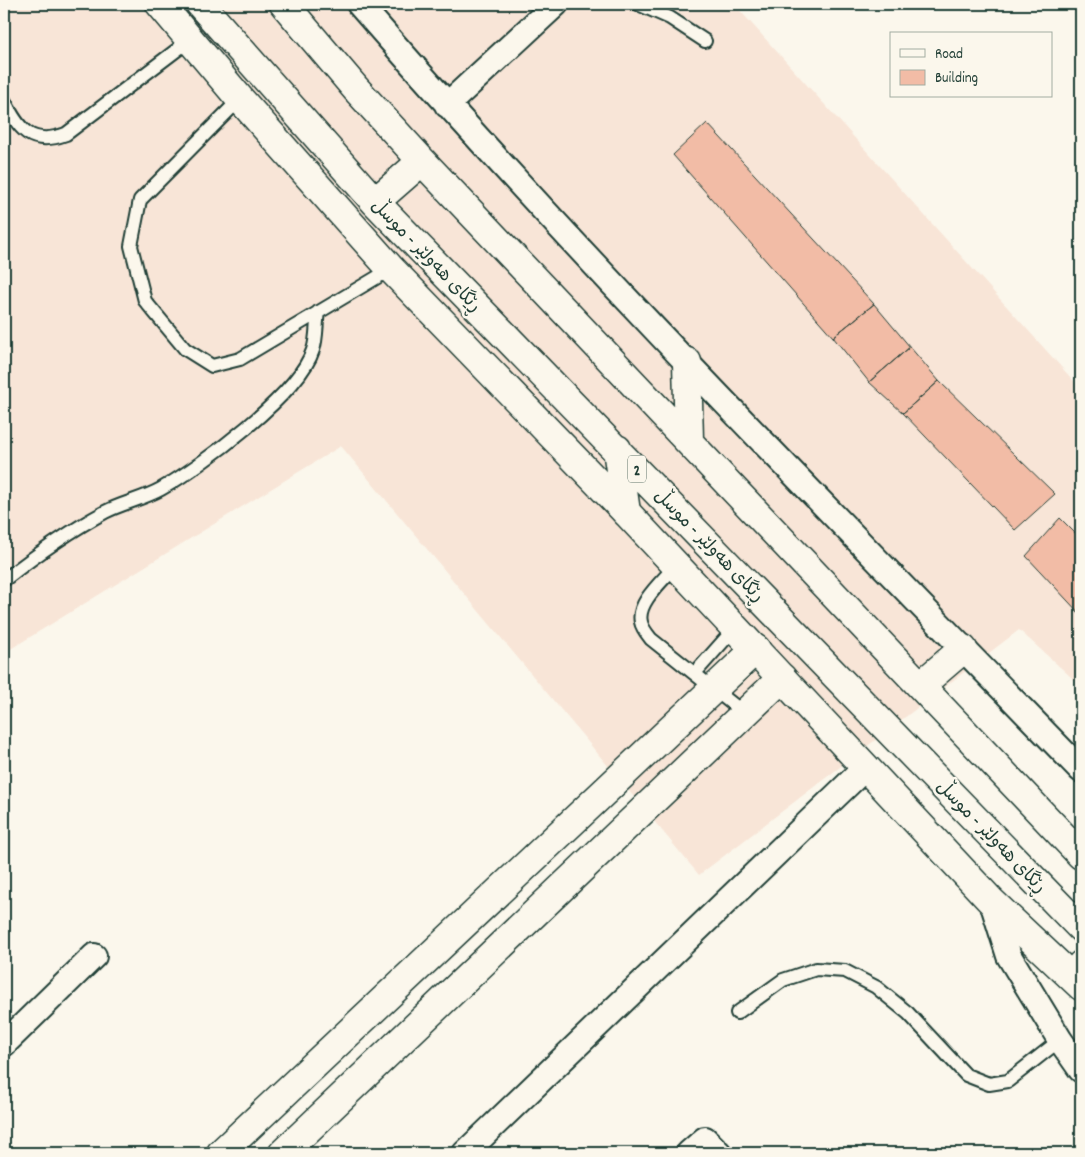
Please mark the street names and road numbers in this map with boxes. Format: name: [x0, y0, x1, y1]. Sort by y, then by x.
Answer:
street label: ڕێگای هەولێر - موسڵ: [365, 192, 488, 319]
road number: 2: [628, 456, 646, 482]
street label: ڕێگای هەولێر - موسڵ: [648, 482, 771, 609]
street label: ڕێگای هەولێر - موسڵ: [930, 773, 1053, 900]

